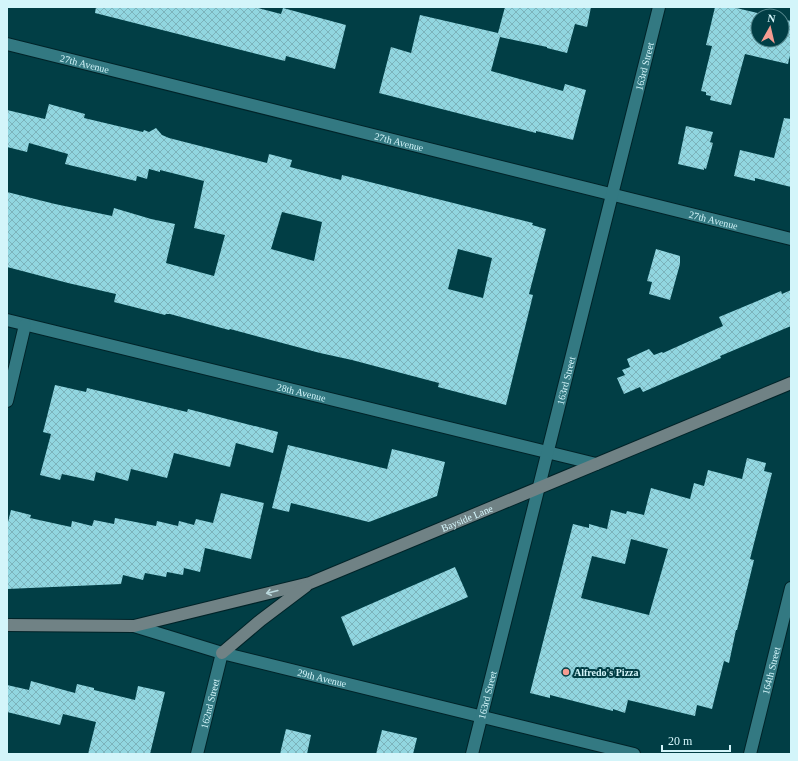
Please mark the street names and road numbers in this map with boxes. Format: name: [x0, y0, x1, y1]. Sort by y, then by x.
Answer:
street label: 163rd Street: [633, 41, 656, 91]
street label: 27th Avenue: [59, 52, 111, 75]
street label: 27th Avenue: [373, 130, 425, 153]
street label: 27th Avenue: [688, 208, 740, 231]
street label: 163rd Street: [554, 355, 577, 406]
street label: 28th Avenue: [276, 381, 328, 403]
street label: Bayside Lane: [439, 502, 495, 533]
street label: 164th Street: [759, 645, 782, 695]
street label: 29th Avenue: [296, 666, 348, 689]
street label: 163rd Street: [476, 669, 498, 720]
street label: 162nd Street: [198, 677, 221, 730]

